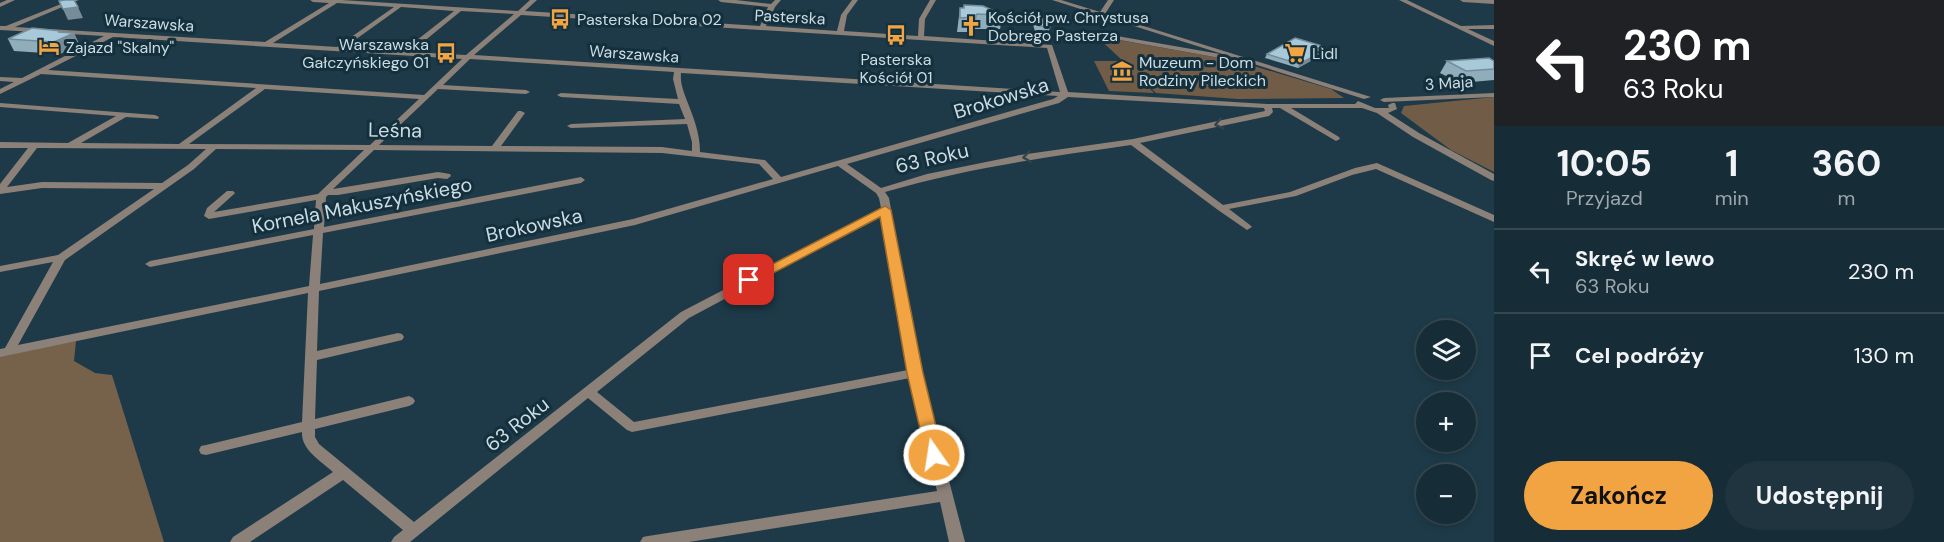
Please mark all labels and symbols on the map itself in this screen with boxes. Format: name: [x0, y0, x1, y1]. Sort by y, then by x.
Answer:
street label: Pasterska: [754, 5, 826, 29]
bus stop icon: Pasterska Dobra 02: [548, 7, 572, 31]
place label: Kościół pw. Chrystusa Dobrego Pasterza: [988, 7, 1149, 46]
street label: Warszawska: [103, 9, 195, 37]
place label: Pasterska Dobra 02: [577, 9, 722, 30]
church icon: Kościół pw. Chrystusa Dobrego Pasterza: [959, 14, 983, 38]
bus stop icon: Pasterska Kościół 01: [884, 23, 908, 47]
place label: Warszawska Gałczyńskiego 01: [302, 34, 429, 73]
hotel icon: Zajazd "Skalny": [37, 35, 61, 59]
place label: Zajazd "Skalny": [66, 37, 175, 58]
street label: Warszawska: [588, 40, 680, 68]
bus stop icon: Warszawska Gałczyńskiego 01: [434, 41, 458, 65]
supermarket icon: Lidl: [1283, 41, 1307, 65]
place label: Lidl: [1312, 43, 1338, 64]
place label: Pasterska Kościół 01: [859, 49, 933, 88]
place label: Muzeum - Dom Rodziny Pileckich: [1139, 52, 1266, 91]
museum icon: Muzeum - Dom Rodziny Pileckich: [1110, 59, 1134, 83]
street label: Brokowska: [950, 71, 1052, 125]
street label: 3 Maja: [1424, 71, 1474, 95]
street label: Leśna: [368, 117, 422, 143]
one-way arrow: [1214, 117, 1224, 130]
street label: 63 Roku: [893, 137, 971, 179]
one-way arrow: [1022, 150, 1031, 162]
street label: Kornela Makuszyńskiego: [250, 171, 474, 239]
street label: Brokowska: [483, 202, 585, 248]
pin: [723, 254, 774, 305]
street label: 63 Roku: [480, 391, 554, 457]
position arrow: [902, 423, 966, 487]

